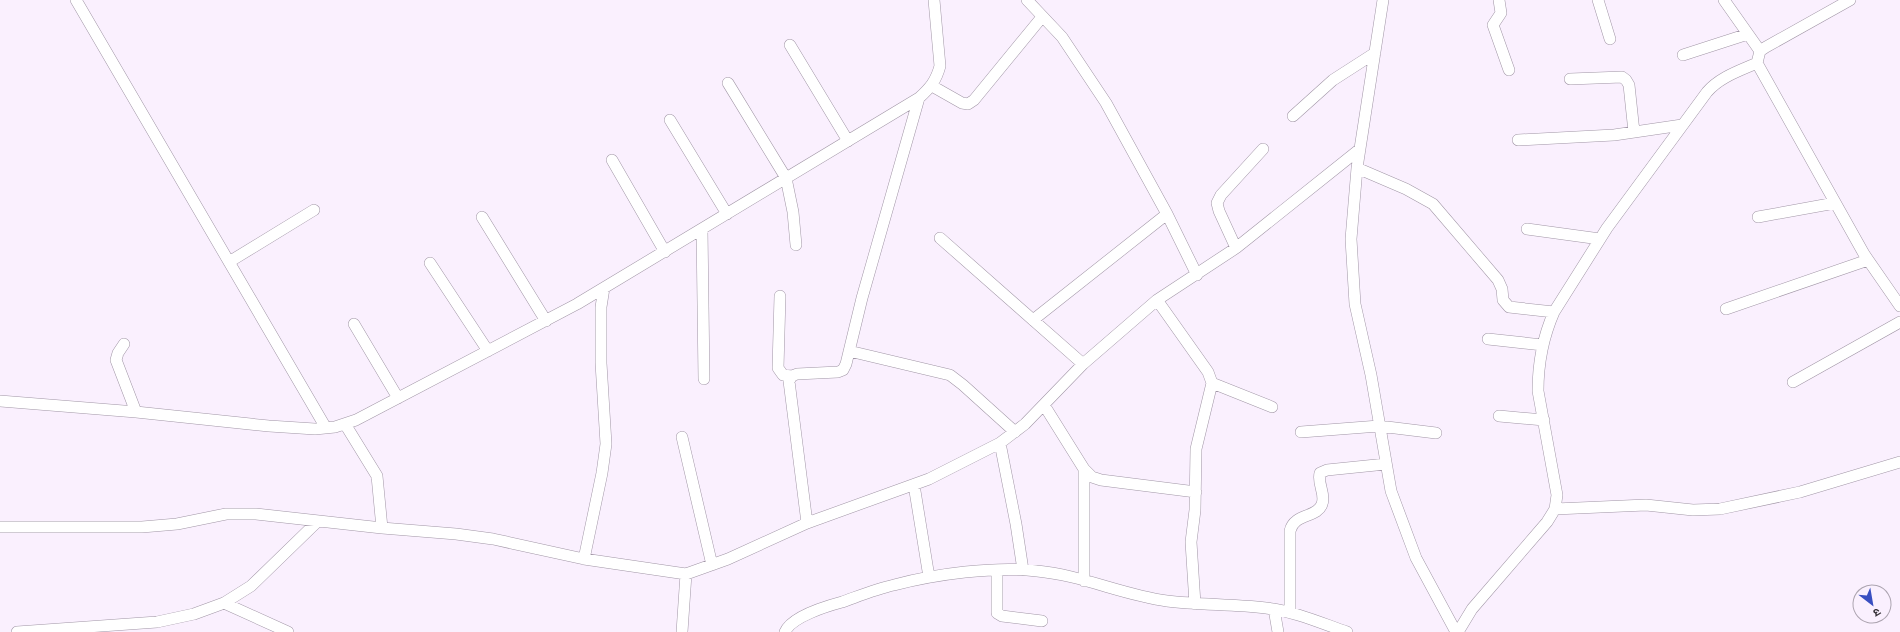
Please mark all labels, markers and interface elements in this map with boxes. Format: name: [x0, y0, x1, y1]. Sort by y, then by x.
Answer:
north arrow: [1852, 584, 1892, 624]
text: उ: [1870, 605, 1883, 620]

